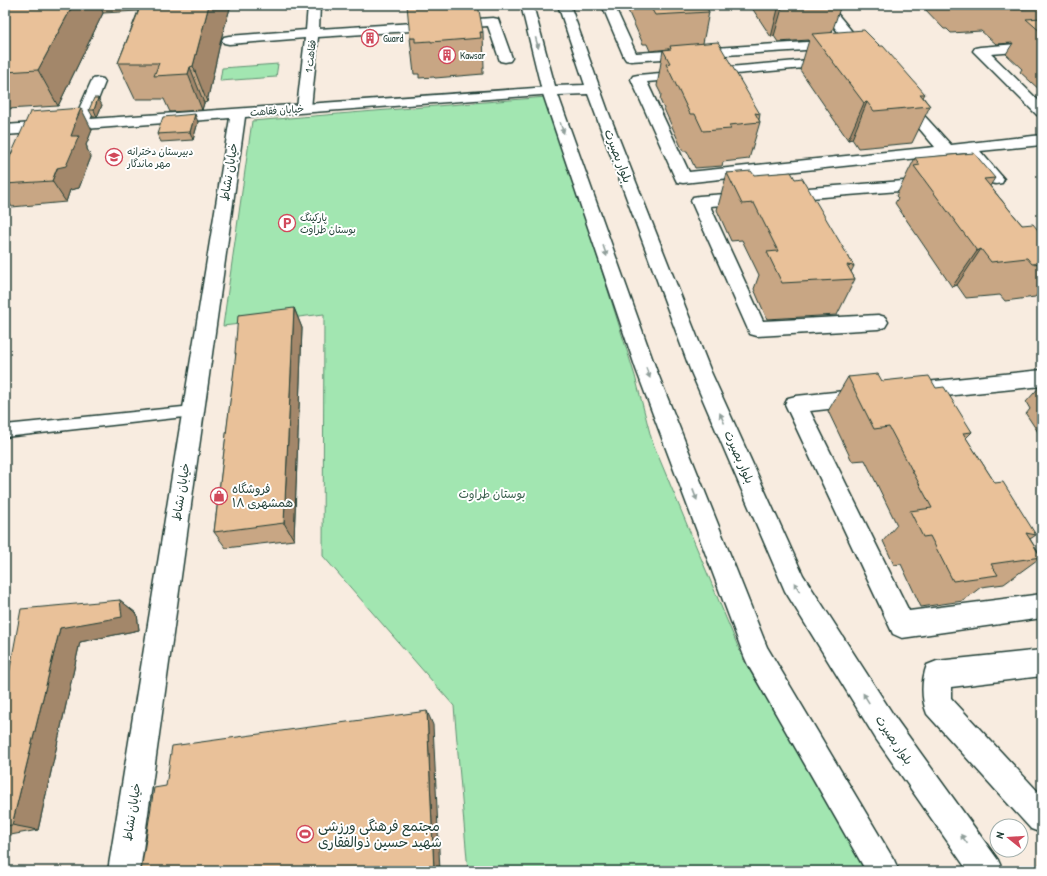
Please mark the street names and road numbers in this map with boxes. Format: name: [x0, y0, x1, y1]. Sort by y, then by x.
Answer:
street label: فقاهت 1: [302, 39, 319, 73]
street label: خیابان فقاهت: [250, 102, 305, 119]
street label: بلوار بصیرت: [600, 127, 636, 185]
street label: خیابان نشاط: [216, 142, 241, 202]
street label: بلوار بصیرت: [720, 428, 759, 486]
street label: خیابان نشاط: [168, 462, 193, 522]
street label: بلوار بصیرت: [872, 712, 917, 768]
street label: خیابان نشاط: [119, 782, 144, 842]

